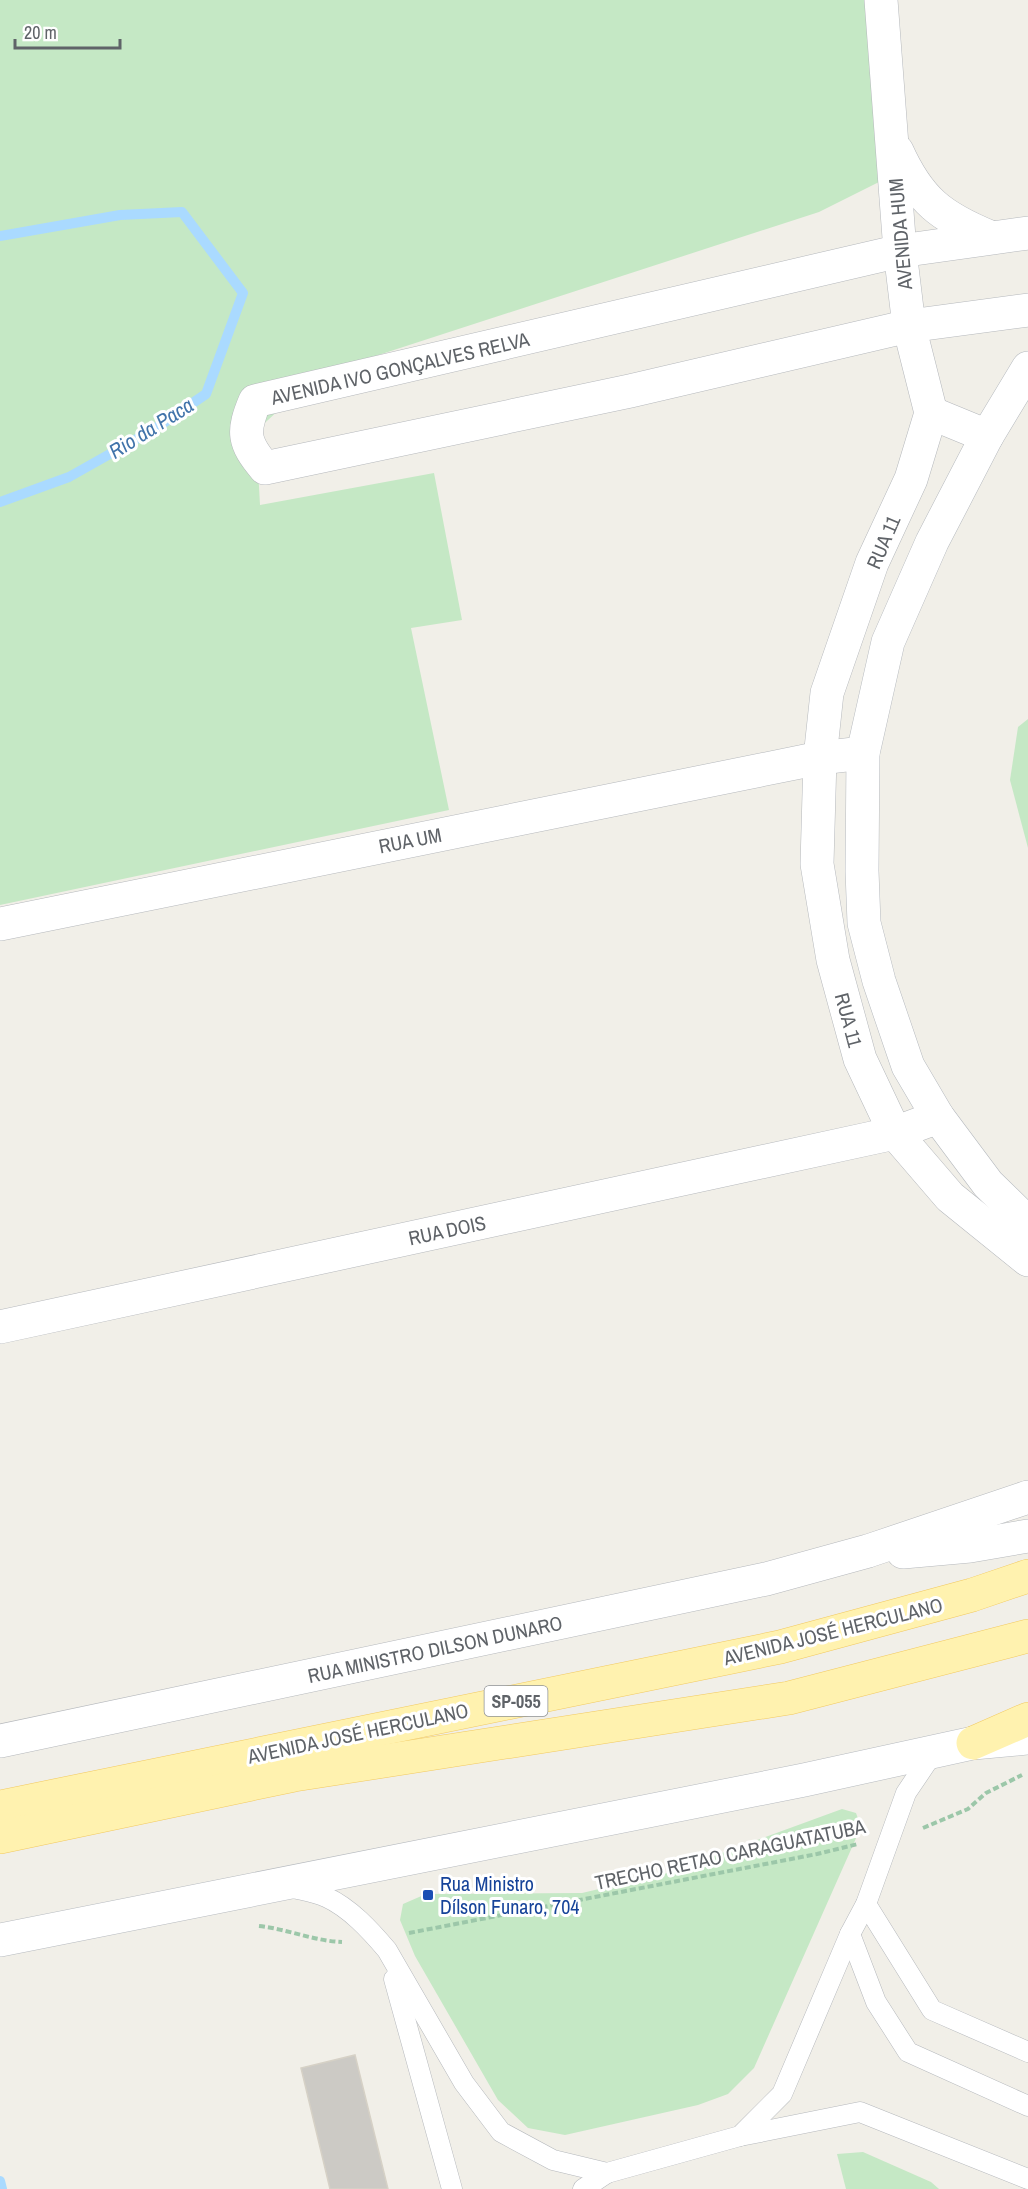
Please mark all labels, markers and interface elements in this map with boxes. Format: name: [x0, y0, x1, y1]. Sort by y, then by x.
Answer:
scale bar: [15, 12, 120, 50]
text: 20 m: [24, 20, 57, 45]
street label: AVENIDA HUM: [882, 177, 918, 292]
street label: AVENIDA IVO GONÇALVES RELVA: [267, 325, 532, 411]
water label: Rio da Paca: [103, 391, 199, 465]
street label: RUA 11: [860, 511, 906, 573]
street label: RUA UM: [376, 821, 444, 859]
street label: RUA 11: [829, 990, 869, 1050]
street label: RUA DOIS: [406, 1209, 488, 1251]
street label: AVENIDA JOSÉ HERCULANO: [720, 1591, 945, 1672]
street label: RUA MINISTRO DILSON DUNARO: [305, 1609, 565, 1689]
road number: SP-055: [484, 1686, 548, 1716]
street label: AVENIDA JOSÉ HERCULANO: [244, 1696, 471, 1770]
street label: TRECHO RETAO CARAGUATATUBA: [592, 1812, 868, 1896]
place label: Rua Ministro Dílson Funaro, 704: [440, 1870, 579, 1920]
marker: Rua Ministro Dílson Funaro, 704: [421, 1888, 435, 1902]

